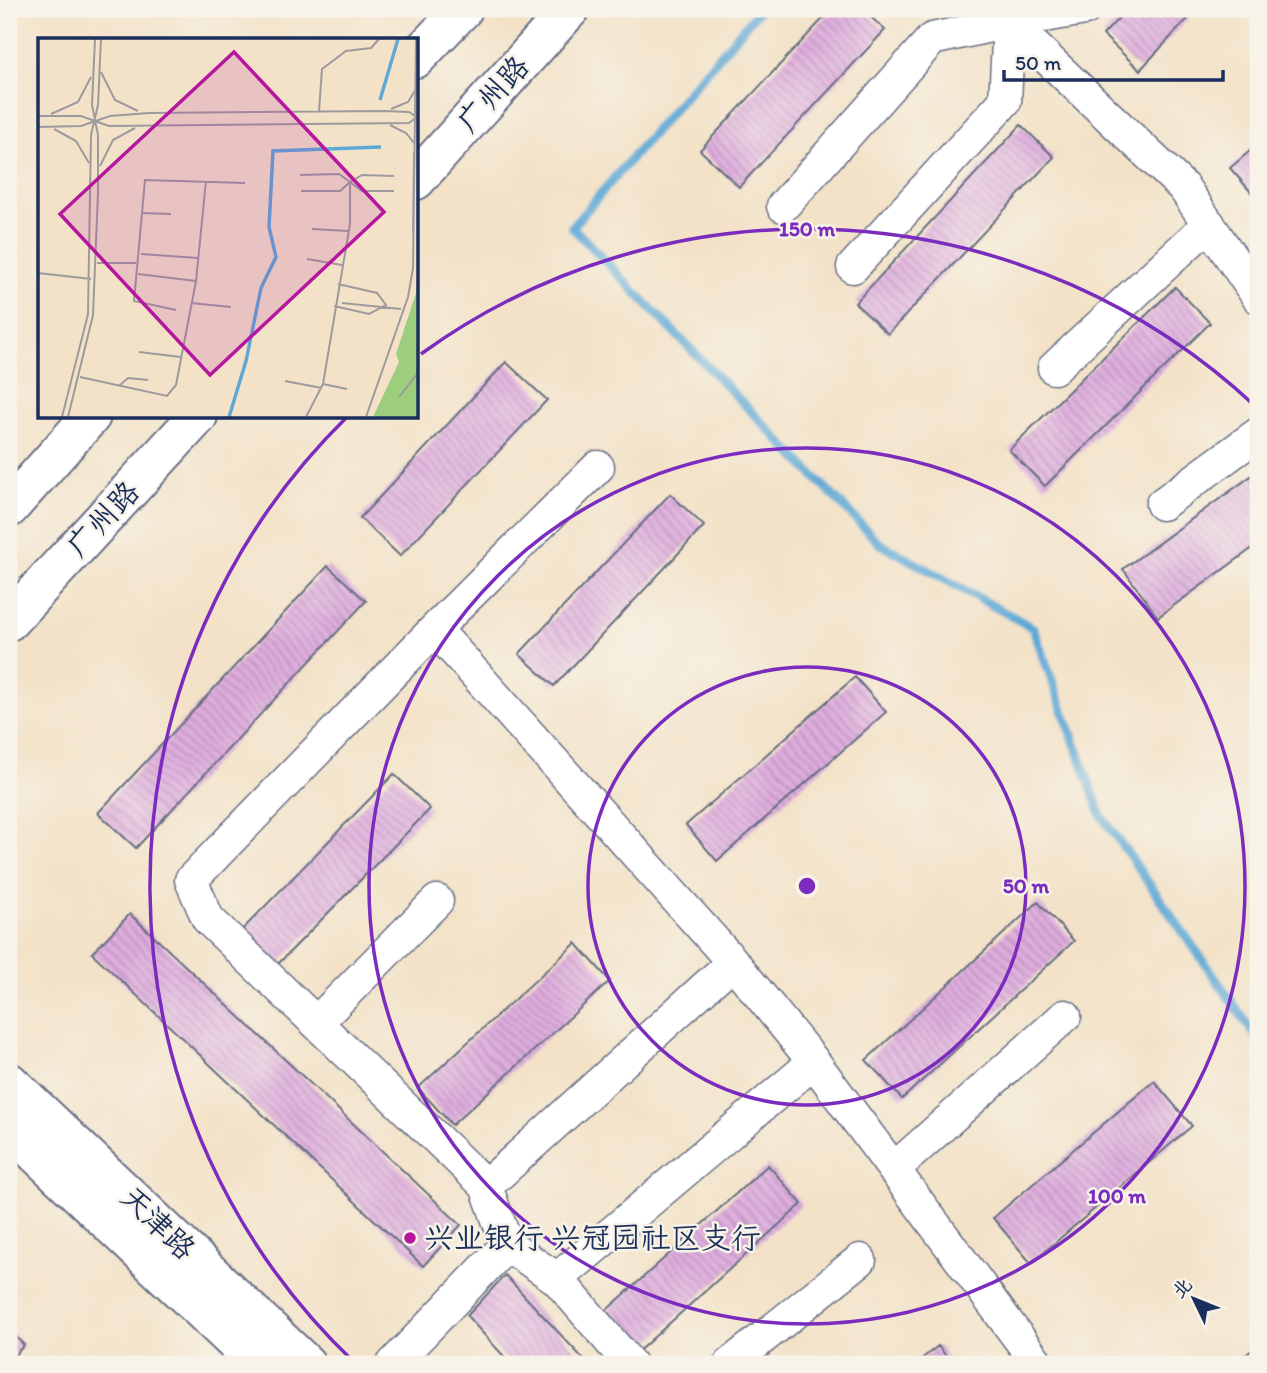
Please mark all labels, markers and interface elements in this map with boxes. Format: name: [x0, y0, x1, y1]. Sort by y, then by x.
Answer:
inset map: [38, 38, 418, 418]
scale bar: [1004, 38, 1223, 82]
street label: 广州路: [449, 48, 536, 139]
text: 50 m: [1015, 50, 1062, 75]
text: 150 m: [779, 216, 835, 241]
street label: 广州路: [58, 473, 147, 564]
text: 50 m: [1003, 873, 1050, 898]
centre of rings: [795, 874, 819, 898]
street label: 天津路: [113, 1178, 204, 1267]
text: 100 m: [1088, 1183, 1146, 1208]
place label: 兴业银行 兴冠园社区支行: [424, 1219, 761, 1256]
marker: 兴业银行 兴冠园社区支行: [402, 1230, 418, 1246]
north arrow: [1158, 1264, 1228, 1334]
text: 北: [1167, 1273, 1197, 1303]

